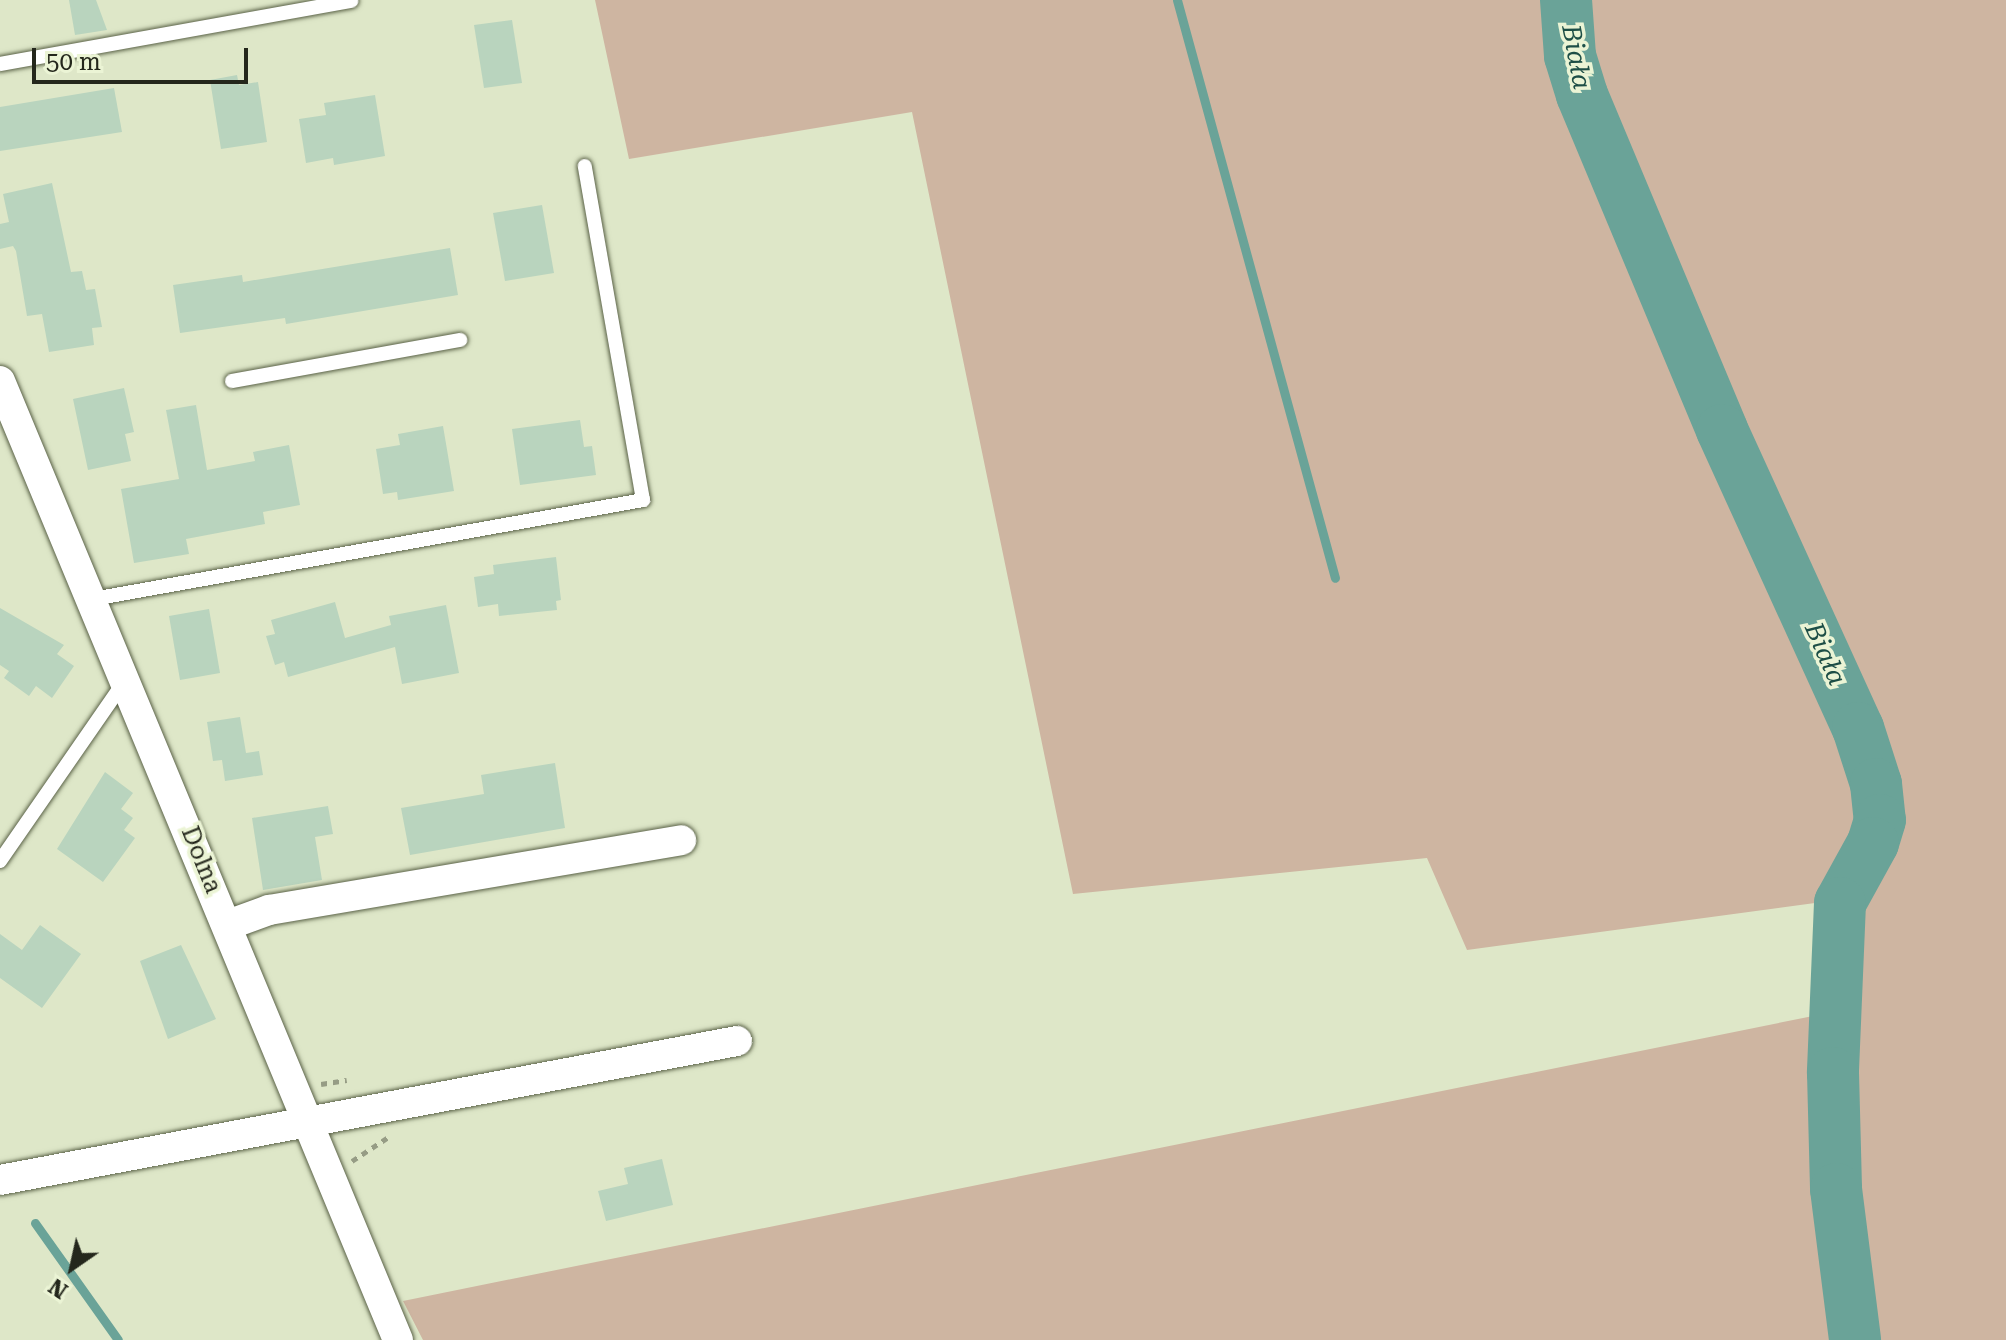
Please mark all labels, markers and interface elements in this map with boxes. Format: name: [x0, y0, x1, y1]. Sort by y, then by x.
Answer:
water label: Biała: [1554, 22, 1598, 92]
scale bar: [36, 32, 252, 82]
text: 50 m: [46, 48, 101, 76]
water label: Biała: [1797, 618, 1853, 690]
street label: Dolna: [175, 822, 227, 898]
north arrow: [32, 1228, 112, 1308]
text: N: [44, 1273, 72, 1303]

